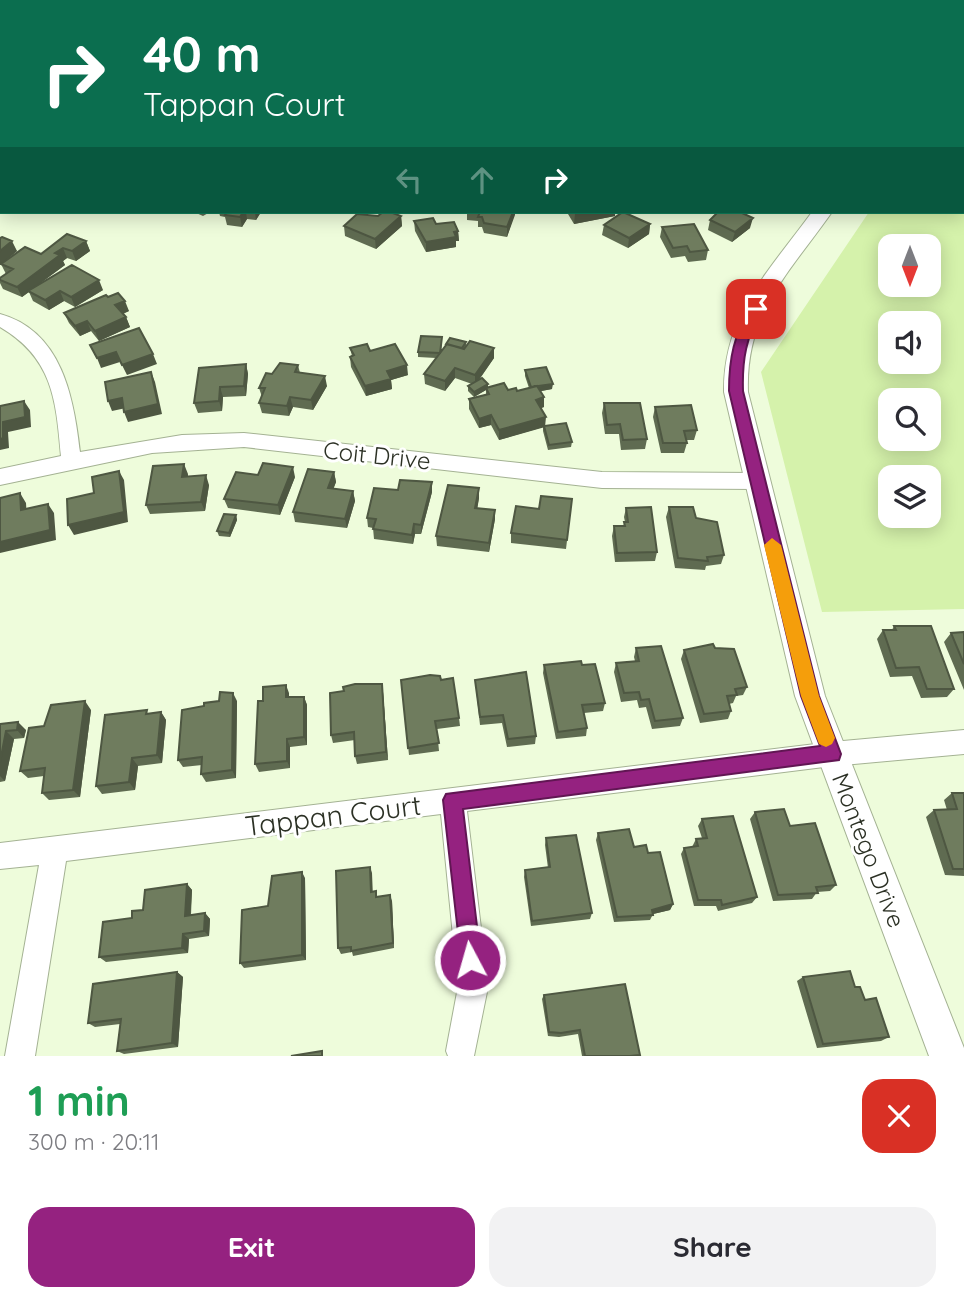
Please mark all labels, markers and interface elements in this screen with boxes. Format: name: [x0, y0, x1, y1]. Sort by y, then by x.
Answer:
text: 40 m: [143, 23, 261, 84]
icon: right: [28, 28, 119, 119]
text: Tappan Court: [143, 84, 346, 124]
icon: left: [390, 161, 428, 199]
icon: ahead: [463, 161, 501, 199]
icon: right: [536, 161, 574, 199]
north arrow: [878, 234, 942, 298]
map controls: [878, 234, 941, 528]
pin: [726, 279, 786, 339]
icon: arrive: [737, 290, 775, 328]
button: sound: [878, 311, 941, 374]
button: search: [878, 388, 941, 451]
street label: Coit Drive: [322, 434, 432, 476]
button: layers: [878, 465, 941, 528]
street label: Montego Drive: [826, 769, 912, 931]
street label: Tappan Court: [243, 787, 423, 843]
position arrow: [433, 923, 507, 997]
text: 1 min: [28, 1074, 130, 1127]
button: close: [862, 1079, 936, 1153]
text: 300 m · 20:11: [28, 1127, 159, 1156]
button: Exit: [28, 1207, 475, 1287]
button: Share: [489, 1207, 936, 1287]

